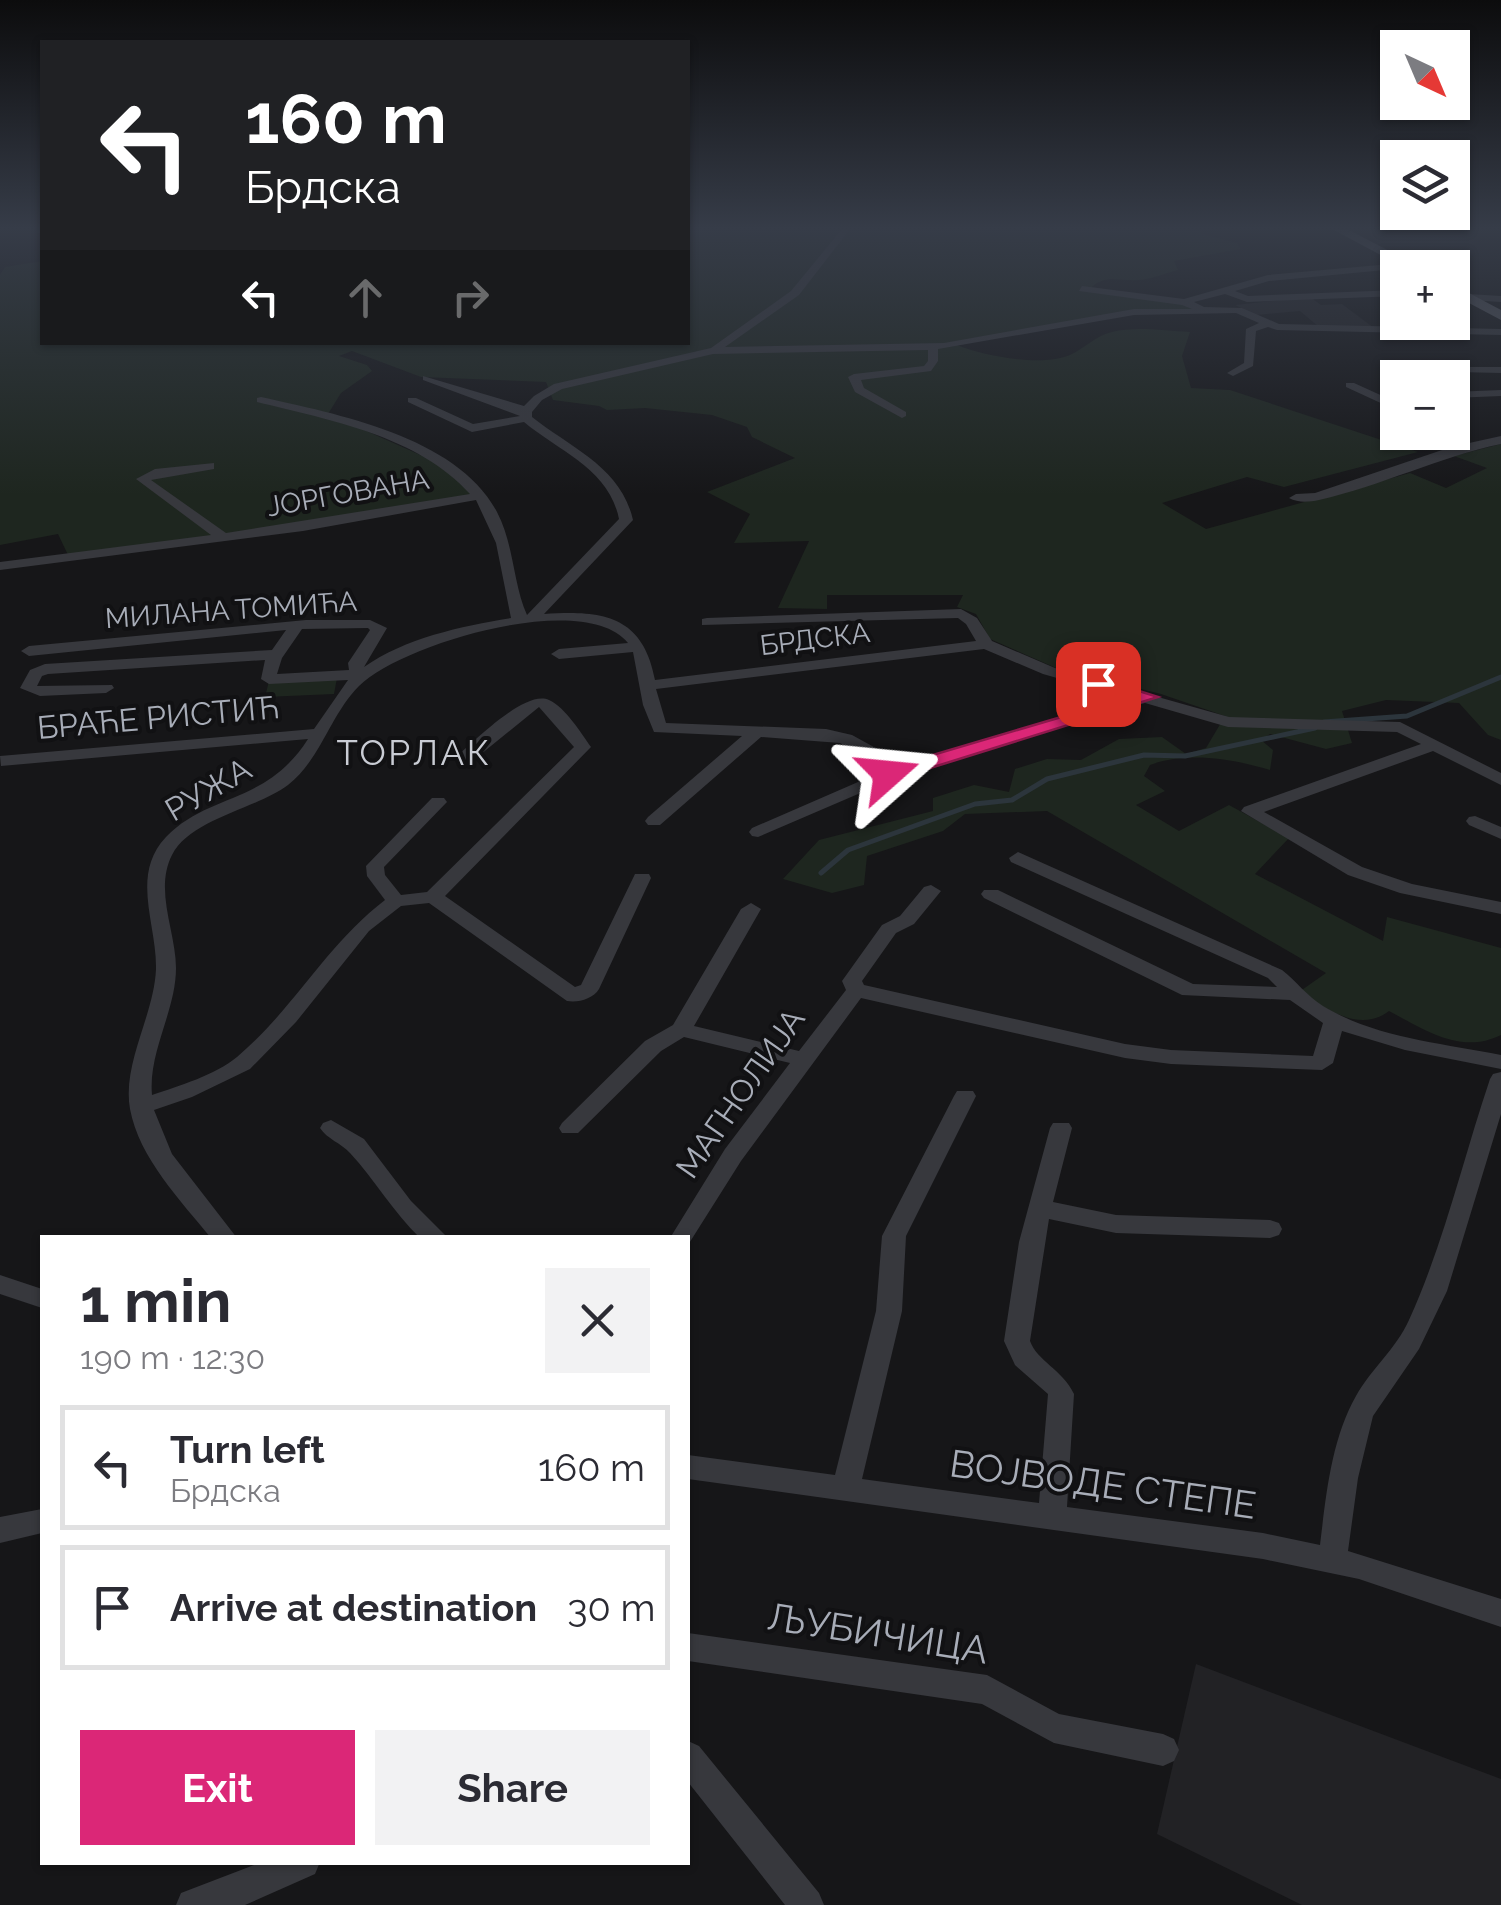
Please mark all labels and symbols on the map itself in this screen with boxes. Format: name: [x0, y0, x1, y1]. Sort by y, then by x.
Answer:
north arrow: [1380, 30, 1470, 120]
street label: ЈОРГОВАНА: [264, 462, 432, 524]
street label: МИЛАНА ТОМИЋА: [104, 585, 358, 635]
street label: БРДСКА: [758, 616, 872, 662]
pin: [1056, 642, 1141, 727]
street label: БРАЋЕ РИСТИЋ: [36, 688, 280, 746]
position arrow: [836, 722, 940, 826]
district label: ТОРЛАК: [337, 732, 491, 773]
street label: РУЖА: [159, 750, 258, 828]
street label: МАГНОЛИЈА: [668, 1001, 812, 1185]
street label: ВОЈВОДЕ СТЕПЕ: [947, 1440, 1259, 1528]
street label: ЉУБИЧИЦА: [765, 1593, 992, 1673]

